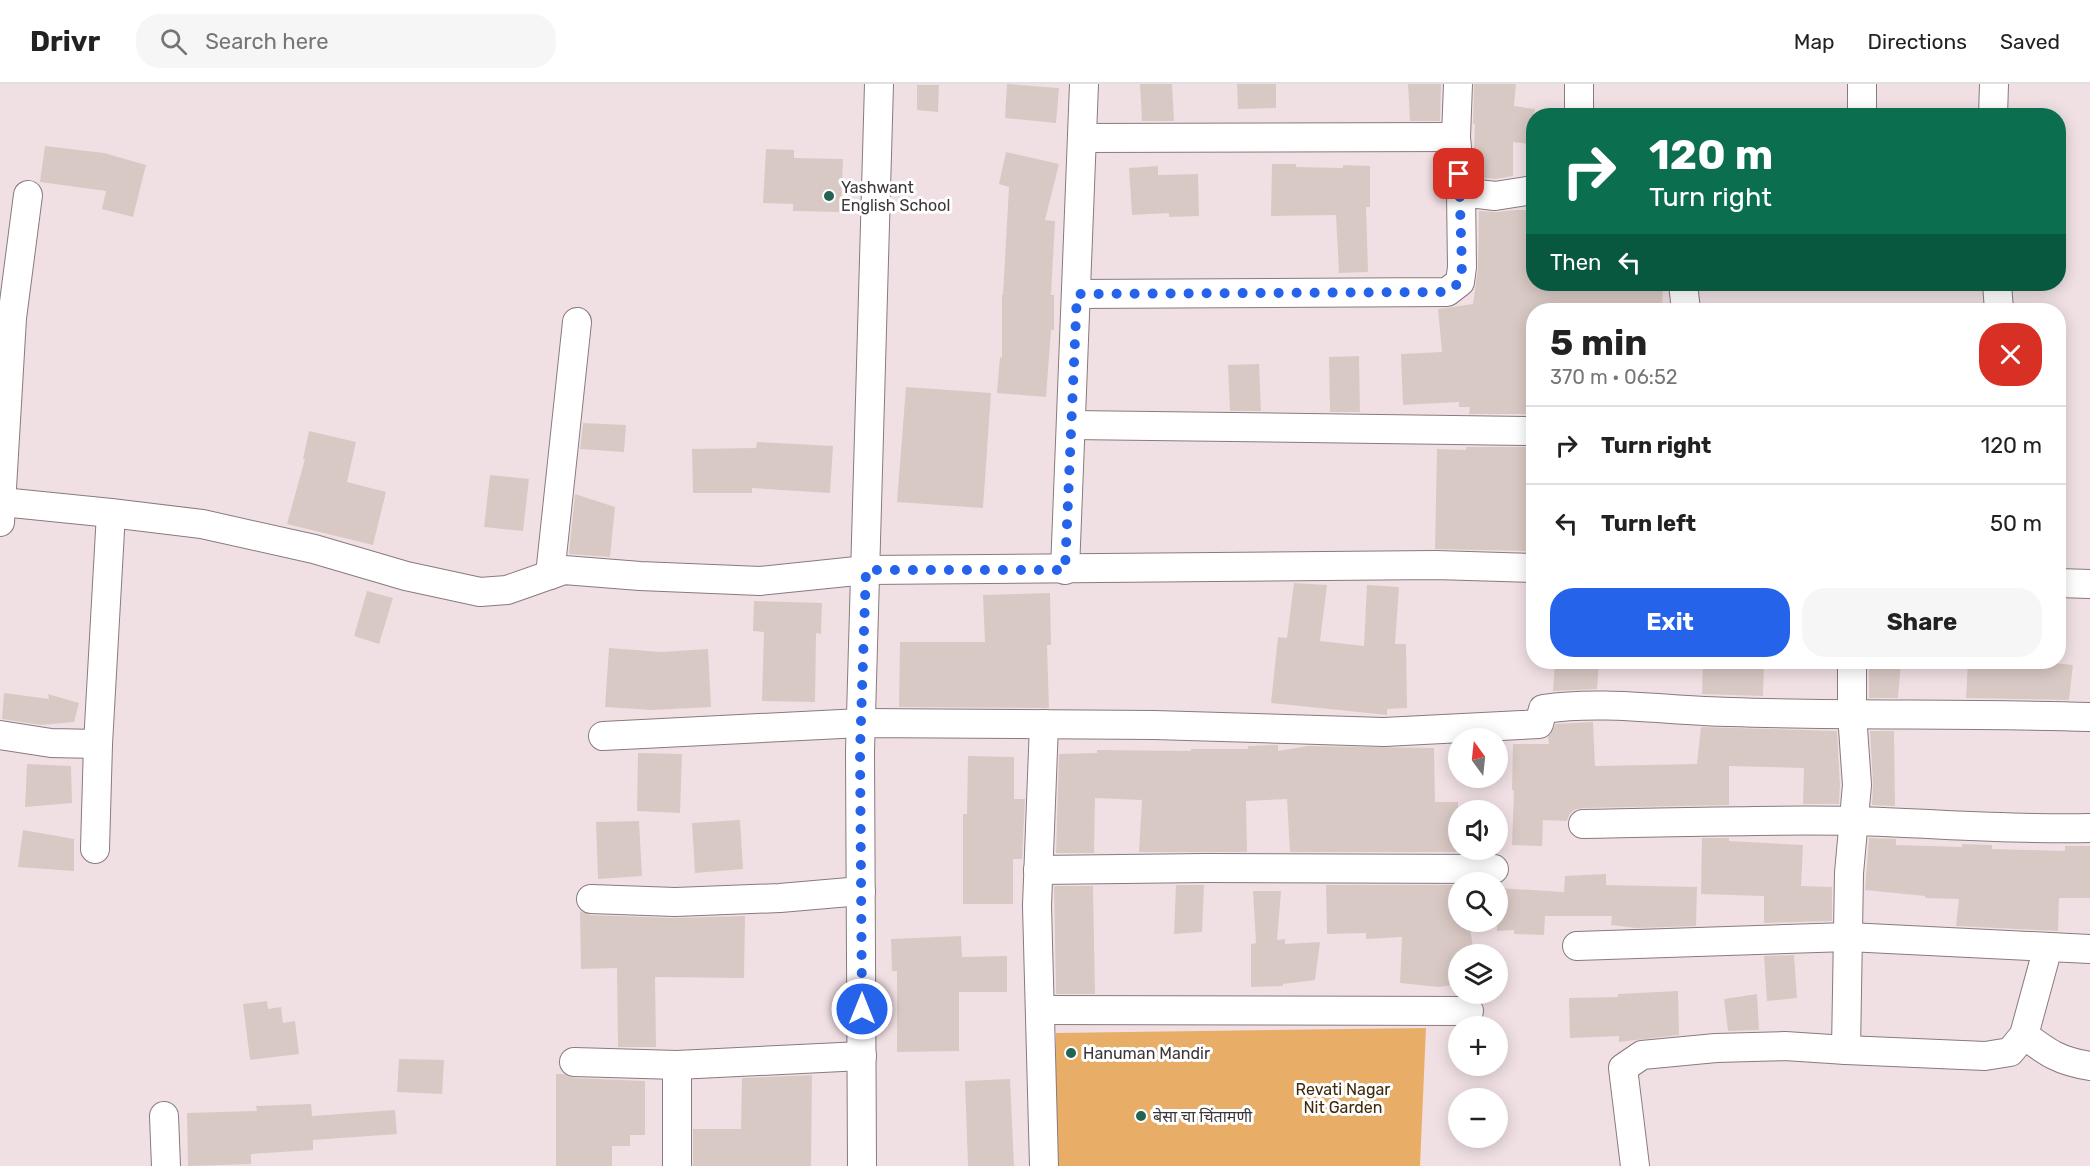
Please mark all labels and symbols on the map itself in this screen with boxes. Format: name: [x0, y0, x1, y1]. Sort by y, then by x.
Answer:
pin: [1433, 148, 1484, 199]
place label: Yashwant English School: [841, 178, 950, 215]
marker: Yashwant English School: [822, 189, 836, 203]
north arrow: [1448, 728, 1508, 788]
position arrow: [830, 977, 894, 1041]
place label: Hanuman Mandir: [1083, 1044, 1210, 1063]
marker: Hanuman Mandir: [1064, 1046, 1078, 1060]
park label: Revati Nagar Nit Garden: [1296, 1080, 1390, 1117]
place label: बेसा चा चिंतामणी: [1153, 1107, 1253, 1126]
marker: बेसा चा चिंतामणी: [1134, 1109, 1148, 1123]

